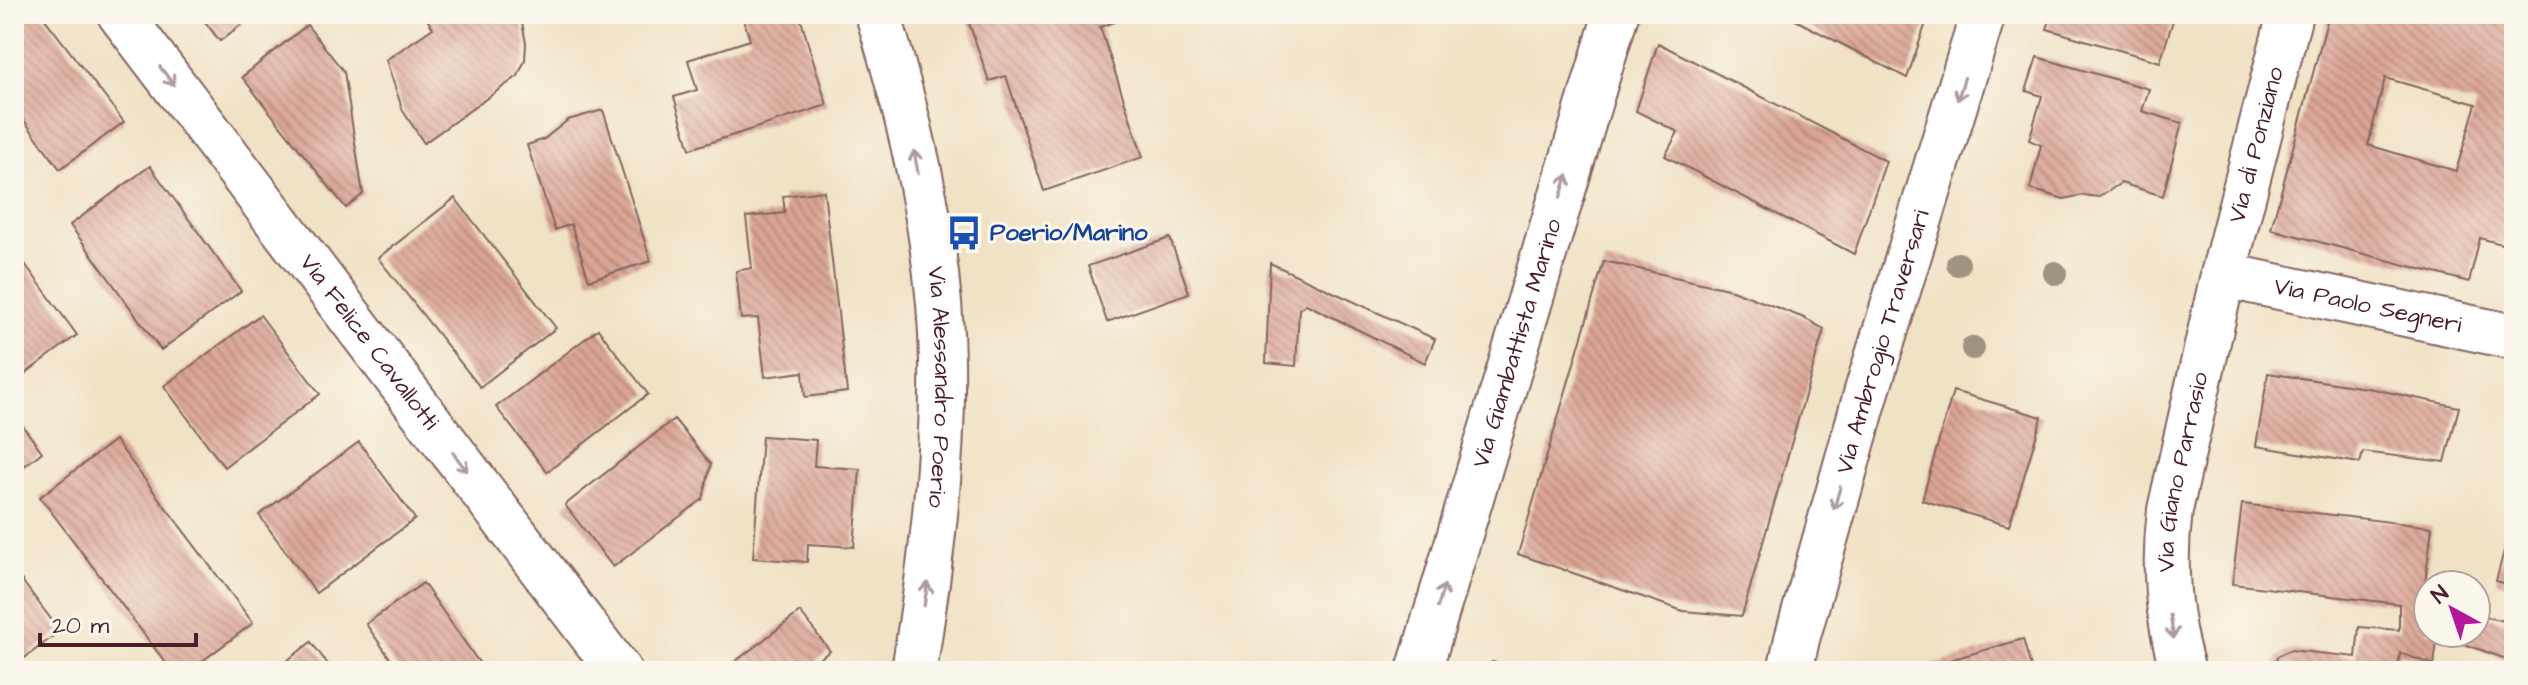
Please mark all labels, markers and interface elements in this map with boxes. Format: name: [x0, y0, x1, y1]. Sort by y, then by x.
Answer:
street label: Via di Ponziano: [2220, 63, 2293, 227]
one-way arrow: [159, 65, 176, 86]
one-way arrow: [1953, 75, 1968, 101]
one-way arrow: [907, 150, 922, 176]
one-way arrow: [1557, 174, 1572, 200]
street label: Via Ambrogio Traversari: [1827, 205, 1939, 478]
bus stop icon: Poerio/Marino: [945, 214, 983, 252]
street label: Via Giambattista Marino: [1464, 214, 1571, 472]
place label: Poerio/Marino: [990, 216, 1148, 250]
street label: Via Felice Cavallotti: [291, 247, 447, 438]
street label: Via Alessandro Poerio: [918, 264, 959, 510]
street label: Via Paolo Segneri: [2271, 269, 2465, 342]
street label: Via Giano Parrasio: [2150, 368, 2218, 573]
one-way arrow: [451, 451, 468, 472]
one-way arrow: [1829, 485, 1844, 511]
north arrow: [2412, 569, 2492, 649]
text: N: [2425, 578, 2456, 611]
one-way arrow: [919, 582, 934, 607]
one-way arrow: [1434, 584, 1449, 610]
scale bar: [40, 597, 196, 647]
text: 20 m: [52, 609, 109, 643]
one-way arrow: [2165, 614, 2180, 639]

